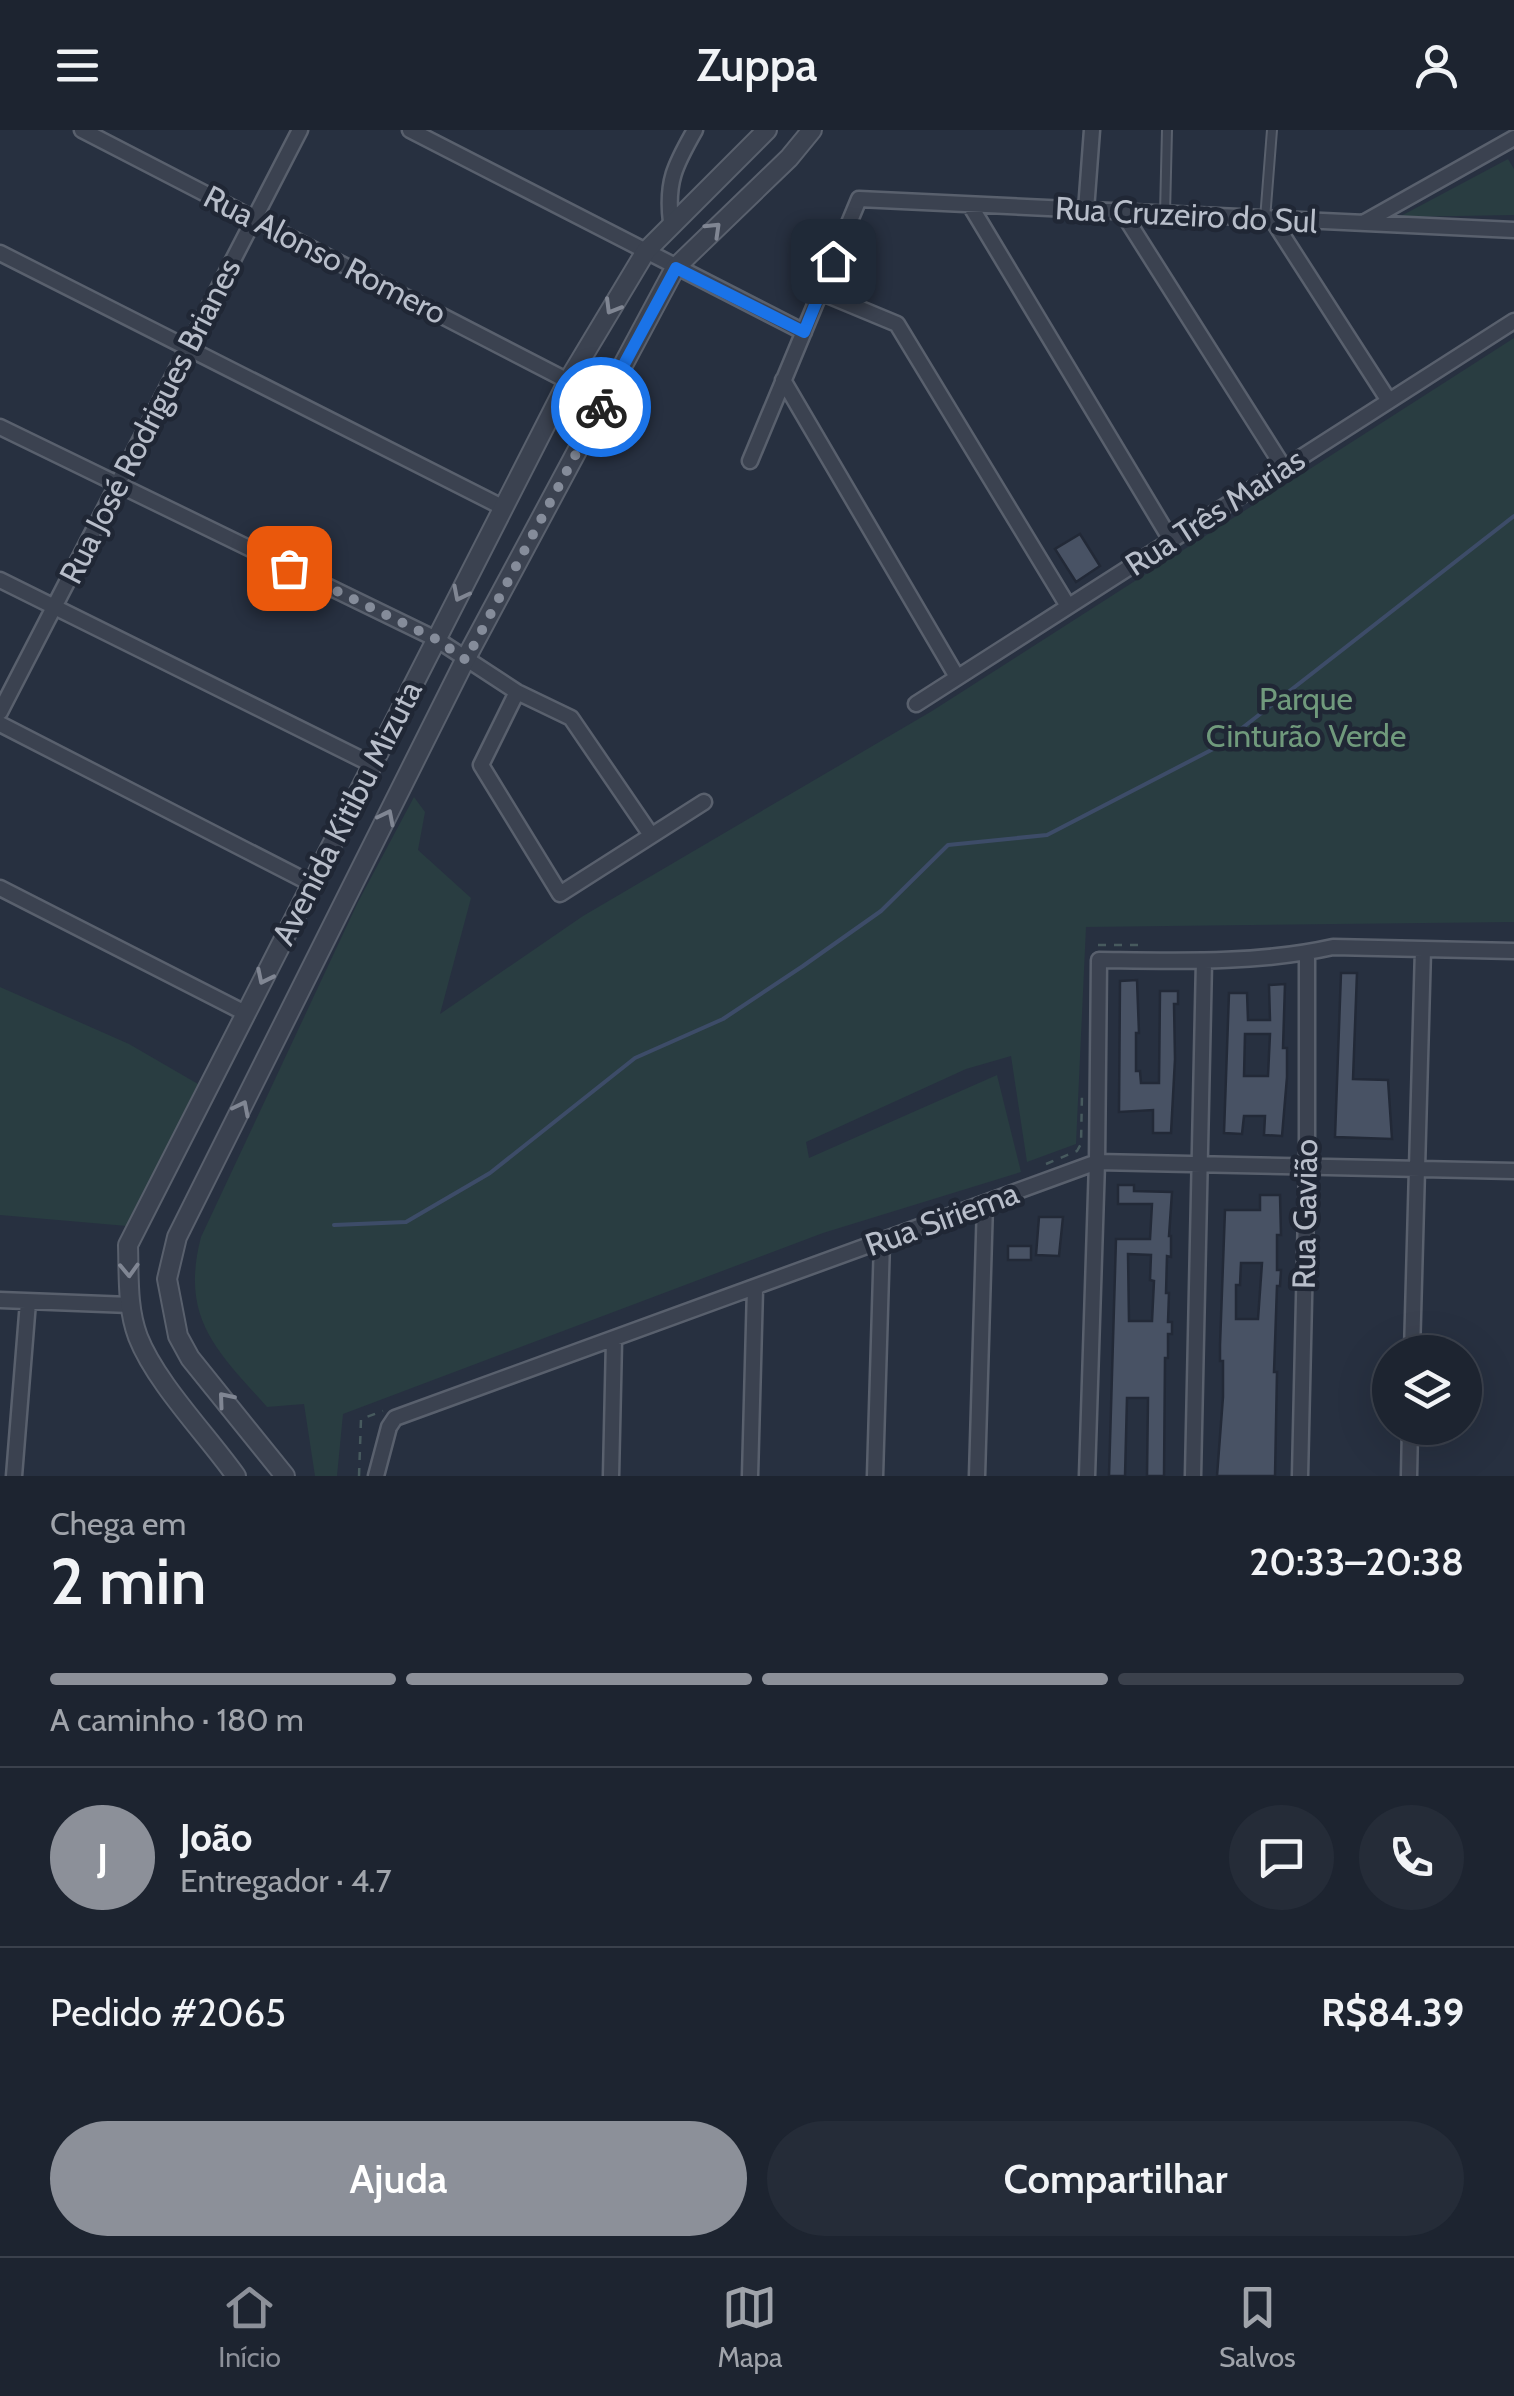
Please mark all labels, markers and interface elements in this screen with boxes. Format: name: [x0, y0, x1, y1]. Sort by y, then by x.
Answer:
icon: menu: [50, 38, 105, 93]
text: Zuppa: [697, 38, 817, 92]
icon: person: [1409, 38, 1464, 93]
street label: Rua Alonso Romero: [198, 177, 453, 332]
street label: Rua Cruzeiro do Sul: [1054, 188, 1318, 241]
pin: [791, 219, 876, 304]
one-way arrow: [702, 223, 721, 241]
icon: home: [806, 234, 861, 289]
street label: Rua José Rodrigues Brianes: [51, 252, 249, 590]
one-way arrow: [605, 296, 624, 314]
courier: [551, 357, 651, 457]
icon: bike: [574, 380, 629, 435]
street label: Rua Três Marias: [1118, 439, 1312, 584]
pin: [247, 526, 332, 611]
icon: bag: [262, 541, 317, 596]
one-way arrow: [453, 584, 472, 602]
street label: Avenida Kitibu Mizuta: [263, 674, 430, 951]
park label: Parque Cinturão Verde: [1206, 679, 1406, 755]
one-way arrow: [375, 809, 395, 827]
one-way arrow: [257, 967, 277, 985]
one-way arrow: [230, 1100, 249, 1118]
street label: Rua Gavião: [1284, 1139, 1325, 1289]
street label: Rua Siriema: [860, 1173, 1024, 1264]
one-way arrow: [119, 1262, 140, 1278]
map controls: [1372, 1335, 1482, 1445]
button: layers: [1372, 1335, 1482, 1445]
one-way arrow: [218, 1393, 236, 1411]
text: Chega em: [50, 1504, 186, 1543]
text: 20:33–20:38: [1249, 1538, 1464, 1585]
text: 2 min: [50, 1541, 207, 1620]
text: A caminho · 180 m: [50, 1700, 304, 1739]
button: chat: [1229, 1805, 1334, 1910]
button: phone: [1359, 1805, 1464, 1910]
text: João: [180, 1814, 252, 1861]
text: J: [97, 1834, 108, 1881]
text: Entregador · 4.7: [180, 1861, 392, 1900]
text: Pedido #2065: [50, 1989, 286, 2036]
text: R$84.39: [1321, 1989, 1464, 2036]
button: Ajuda: [50, 2121, 747, 2236]
button: Compartilhar: [767, 2121, 1464, 2236]
tab: Início: [218, 2280, 281, 2374]
tab: Mapa: [717, 2280, 782, 2374]
tab: Salvos: [1219, 2280, 1296, 2374]

